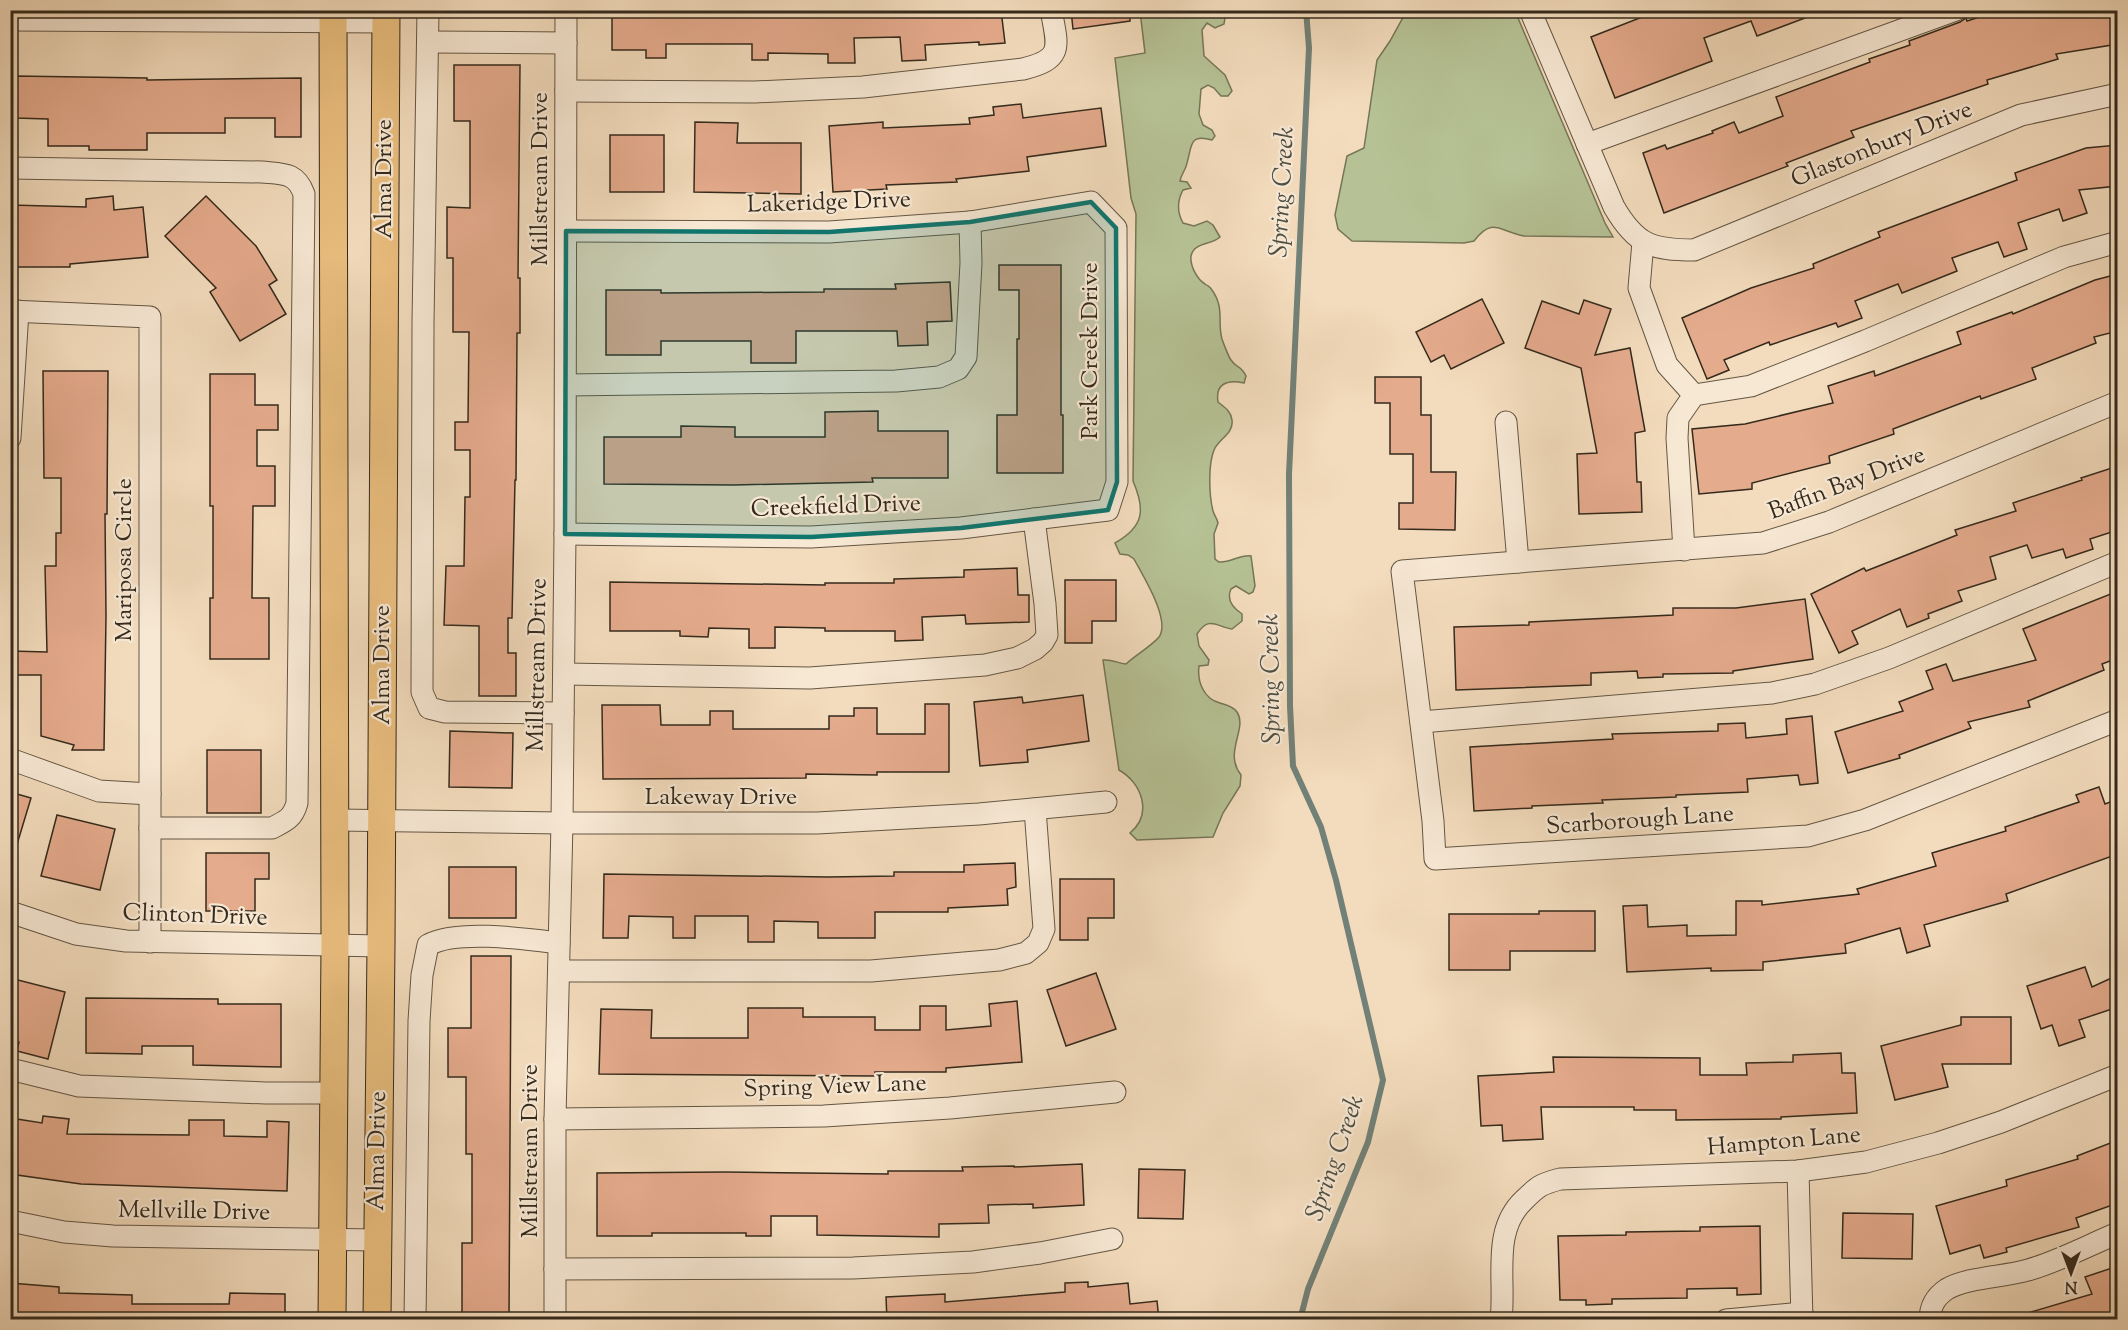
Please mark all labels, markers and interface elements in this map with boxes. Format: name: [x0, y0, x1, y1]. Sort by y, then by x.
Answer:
street label: Millstream Drive: [524, 92, 558, 266]
street label: Glastonbury Drive: [1786, 93, 1978, 197]
street label: Alma Drive: [368, 119, 402, 239]
water label: Spring Creek: [1261, 126, 1305, 258]
street label: Lakeridge Drive: [746, 183, 912, 223]
street label: Park Creek Drive: [1074, 262, 1108, 440]
street label: Baffin Bay Drive: [1764, 438, 1930, 530]
street label: Mariposa Circle: [108, 478, 142, 642]
street label: Creekfield Drive: [750, 487, 922, 527]
street label: Millstream Drive: [519, 578, 557, 752]
street label: Alma Drive: [366, 605, 400, 725]
water label: Spring Creek: [1252, 613, 1292, 745]
street label: Lakeway Drive: [645, 781, 797, 815]
street label: Scarborough Lane: [1545, 797, 1735, 845]
street label: Clinton Drive: [122, 896, 268, 936]
street label: Millstream Drive: [514, 1064, 548, 1238]
street label: Spring View Lane: [743, 1067, 927, 1107]
water label: Spring Creek: [1297, 1090, 1375, 1226]
street label: Alma Drive: [360, 1091, 396, 1211]
street label: Hampton Lane: [1706, 1118, 1862, 1166]
street label: Mellville Drive: [117, 1194, 271, 1230]
north arrow: [2041, 1243, 2101, 1303]
text: N: [2064, 1274, 2077, 1297]

